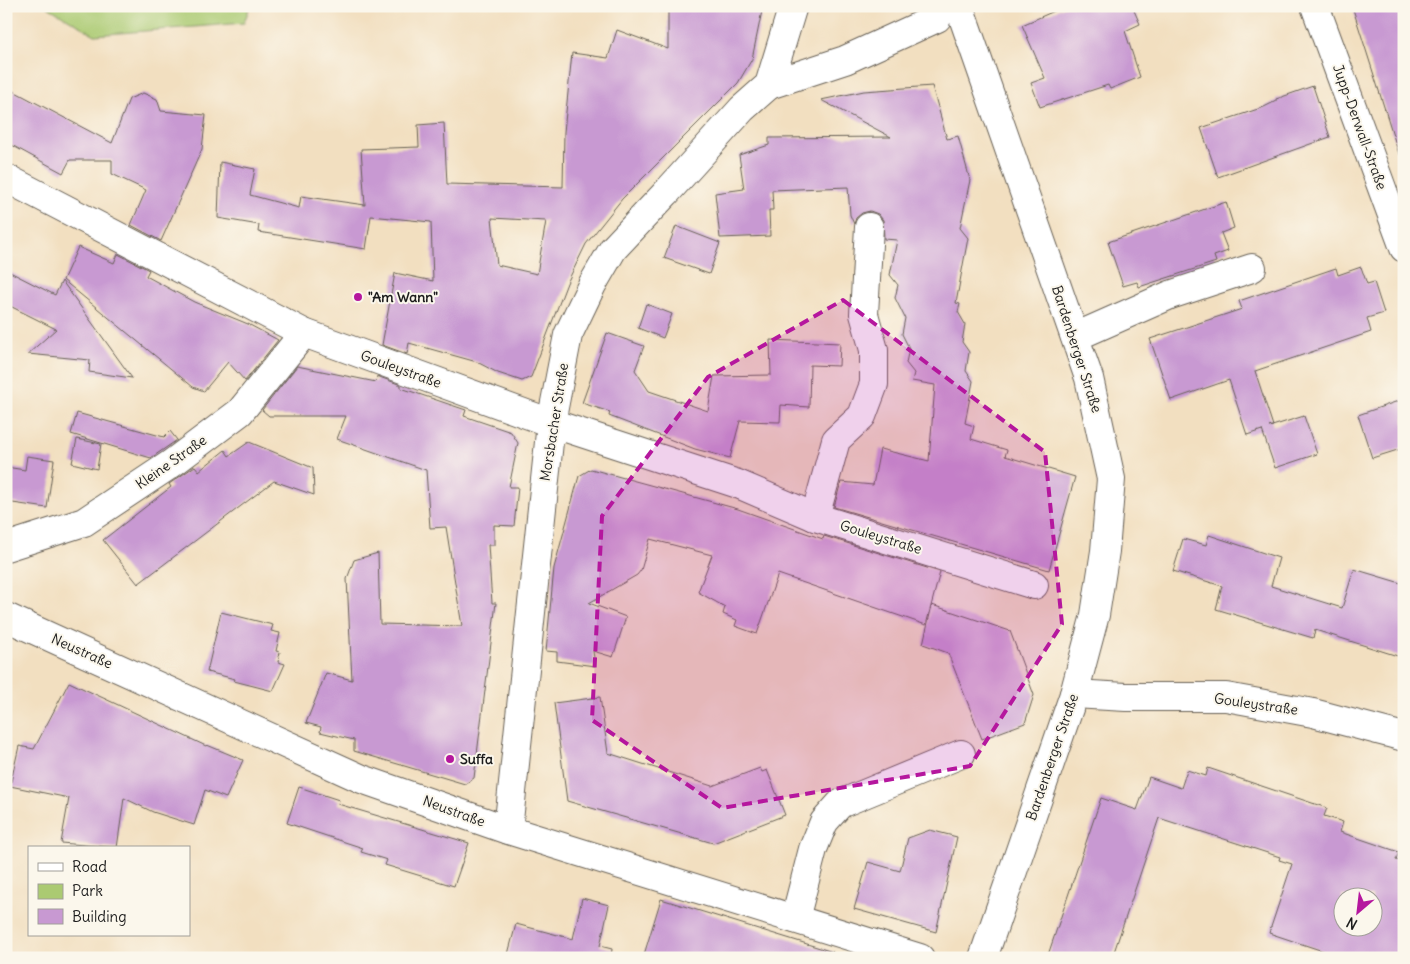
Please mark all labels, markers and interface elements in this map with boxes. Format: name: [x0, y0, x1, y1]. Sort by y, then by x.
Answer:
street label: Jupp-Derwall-Straße: [1329, 62, 1391, 192]
street label: Bardenberger Straße: [1048, 283, 1106, 415]
place label: "Am Wann": [368, 288, 438, 306]
marker: "Am Wann": [352, 291, 364, 303]
street label: Gouleystraße: [358, 346, 444, 392]
street label: Morsbacher Straße: [536, 362, 572, 482]
street label: Kleine Straße: [132, 431, 210, 493]
street label: Gouleystraße: [838, 516, 924, 558]
street label: Neustraße: [49, 630, 115, 672]
street label: Gouleystraße: [1213, 689, 1299, 719]
street label: Bardenberger Straße: [1022, 691, 1082, 823]
place label: Suffa: [460, 750, 493, 768]
marker: Suffa: [444, 753, 456, 765]
street label: Neustraße: [420, 791, 488, 831]
legend: [28, 846, 190, 936]
text: Road: [72, 857, 107, 876]
text: Park: [72, 881, 103, 900]
north arrow: [1332, 886, 1382, 936]
text: Building: [72, 907, 127, 926]
text: N: [1343, 913, 1360, 934]

